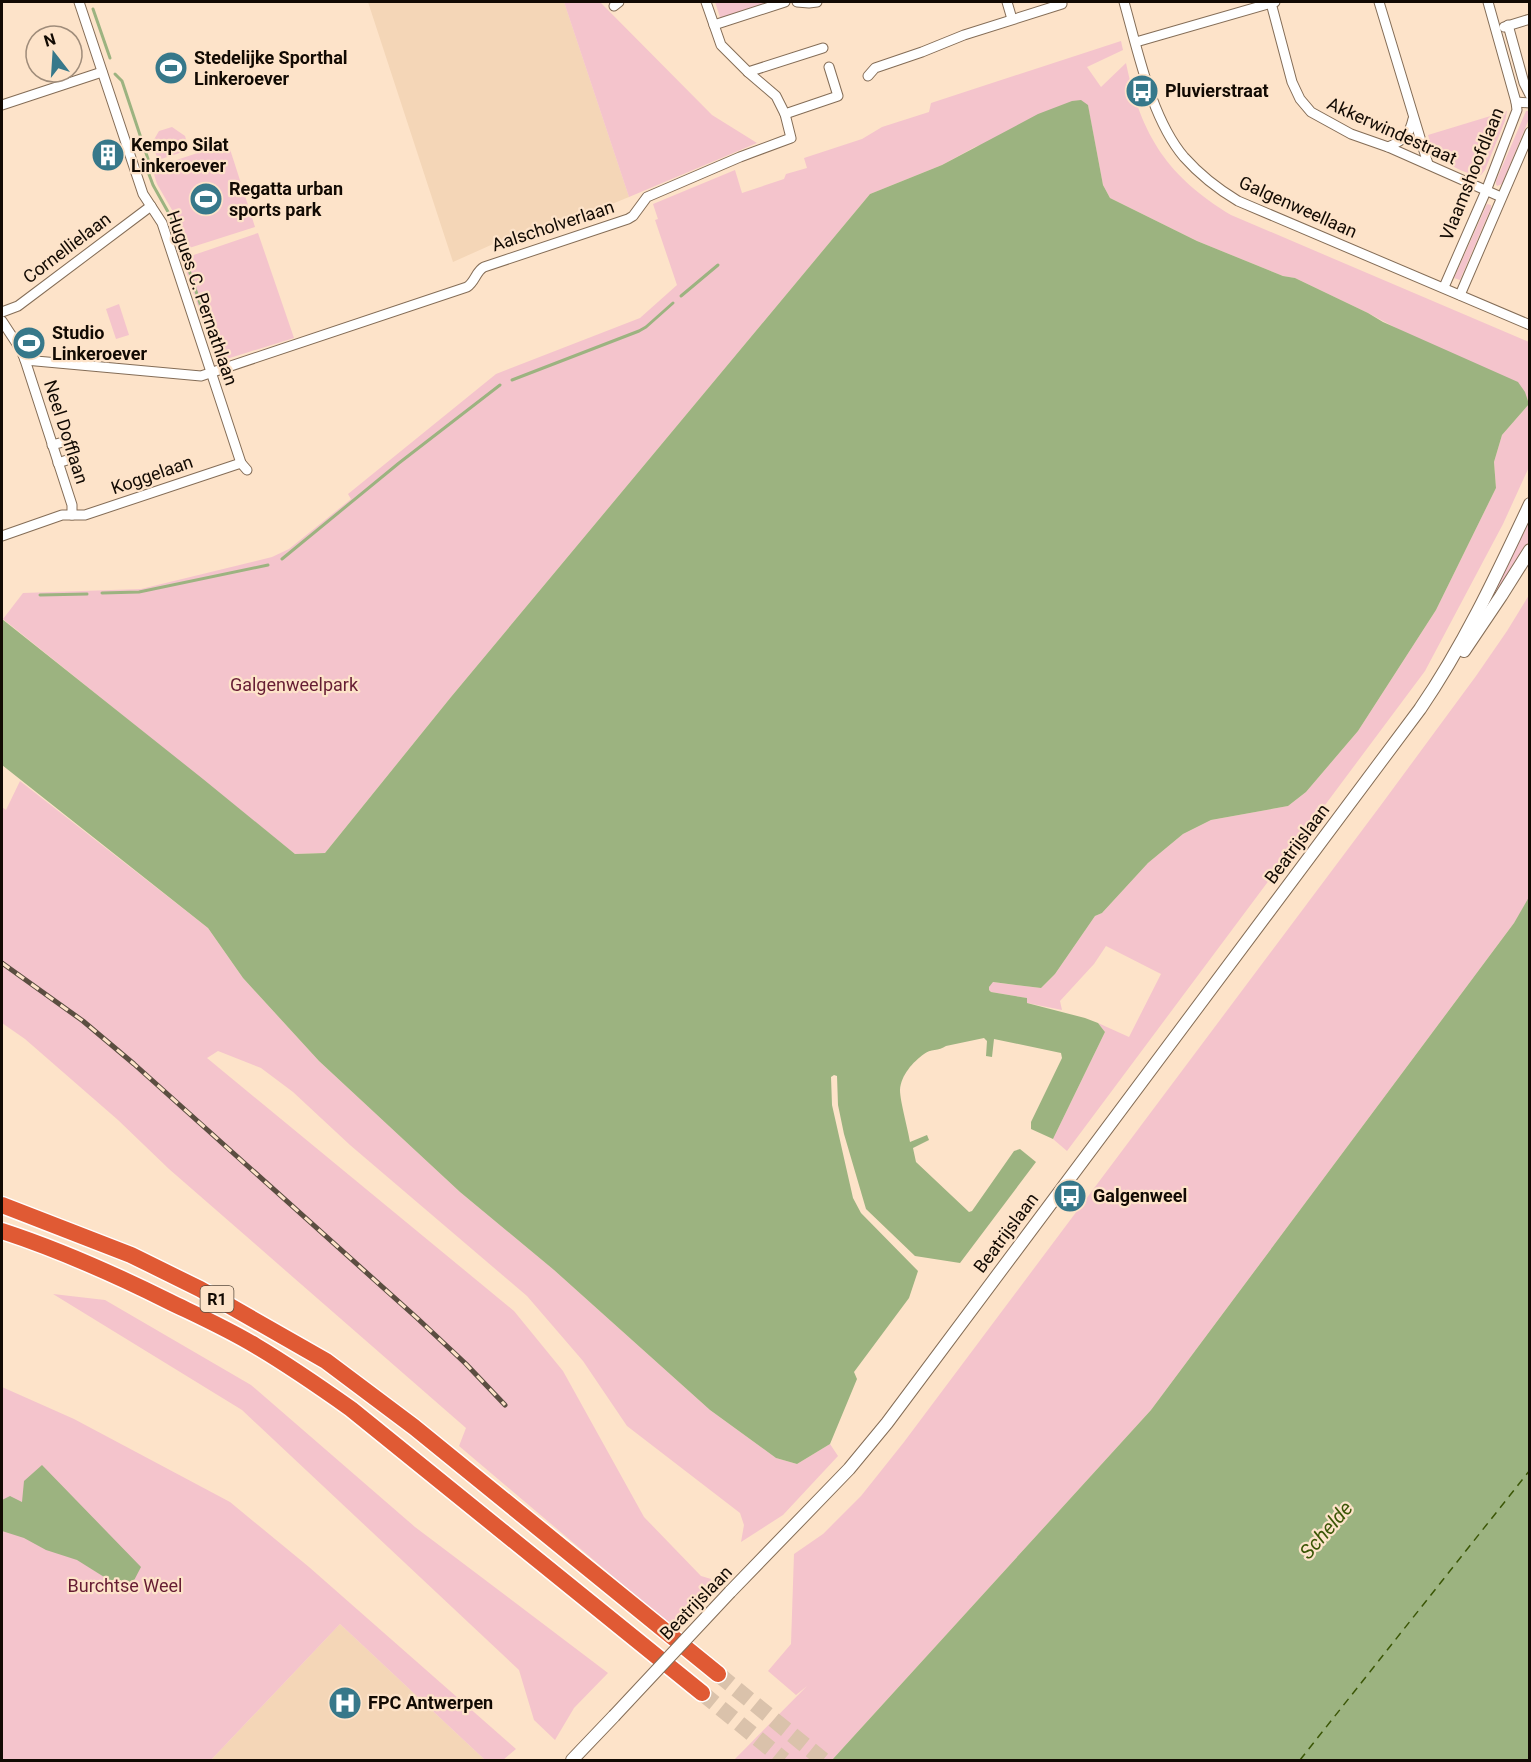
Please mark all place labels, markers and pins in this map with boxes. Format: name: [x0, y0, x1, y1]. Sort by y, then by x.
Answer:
place label: Stedelijke Sporthal Linkeroever: [194, 47, 348, 89]
sports icon: Stedelijke Sporthal Linkeroever: [153, 50, 189, 86]
bus stop icon: Pluvierstraat: [1124, 73, 1160, 109]
place label: Pluvierstraat: [1165, 80, 1269, 101]
place label: Kempo Silat Linkeroever: [131, 134, 229, 176]
building icon: Kempo Silat Linkeroever: [90, 137, 126, 173]
place label: Regatta urban sports park: [229, 178, 343, 220]
sports icon: Regatta urban sports park: [188, 181, 224, 217]
place label: Studio Linkeroever: [52, 322, 148, 364]
sports icon: Studio Linkeroever: [11, 325, 47, 361]
bus stop icon: Galgenweel: [1052, 1178, 1088, 1214]
place label: Galgenweel: [1093, 1185, 1187, 1206]
hospital icon: FPC Antwerpen: [327, 1685, 363, 1721]
place label: FPC Antwerpen: [368, 1692, 493, 1713]

